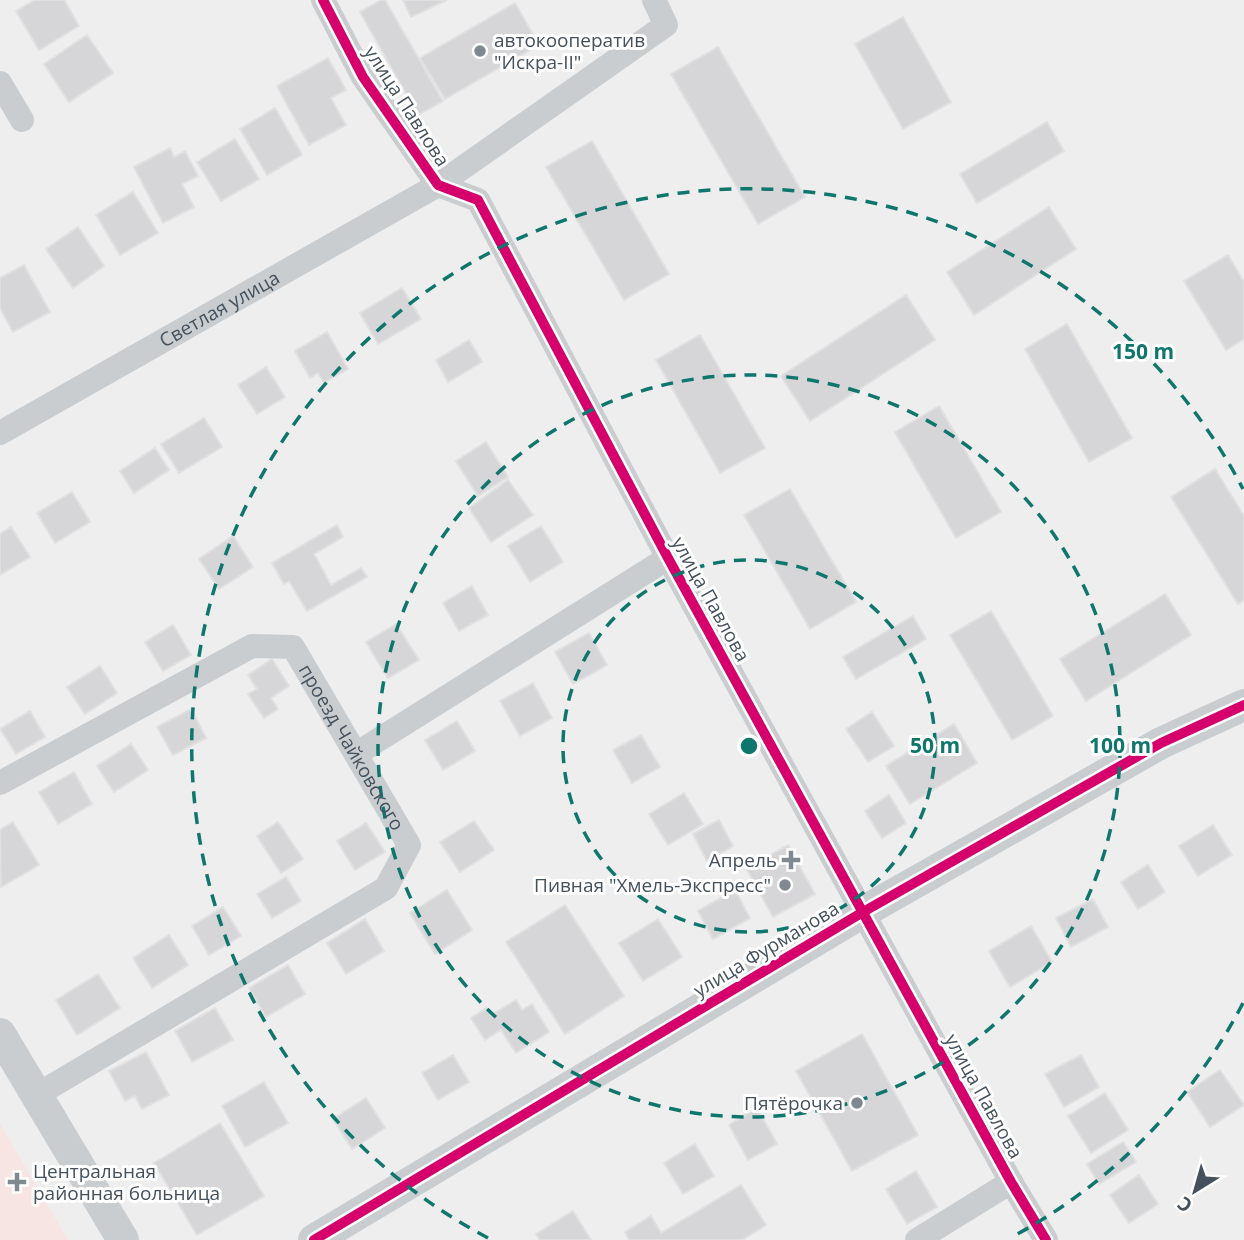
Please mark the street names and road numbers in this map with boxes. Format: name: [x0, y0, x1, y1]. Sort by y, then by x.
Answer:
street label: улица Павлова: [358, 41, 456, 171]
street label: Светлая улица: [154, 264, 284, 353]
street label: улица Павлова: [666, 532, 756, 666]
street label: проезд Чайковского: [293, 659, 411, 835]
street label: улица Фурманова: [688, 895, 844, 1003]
street label: улица Павлова: [939, 1029, 1029, 1163]

